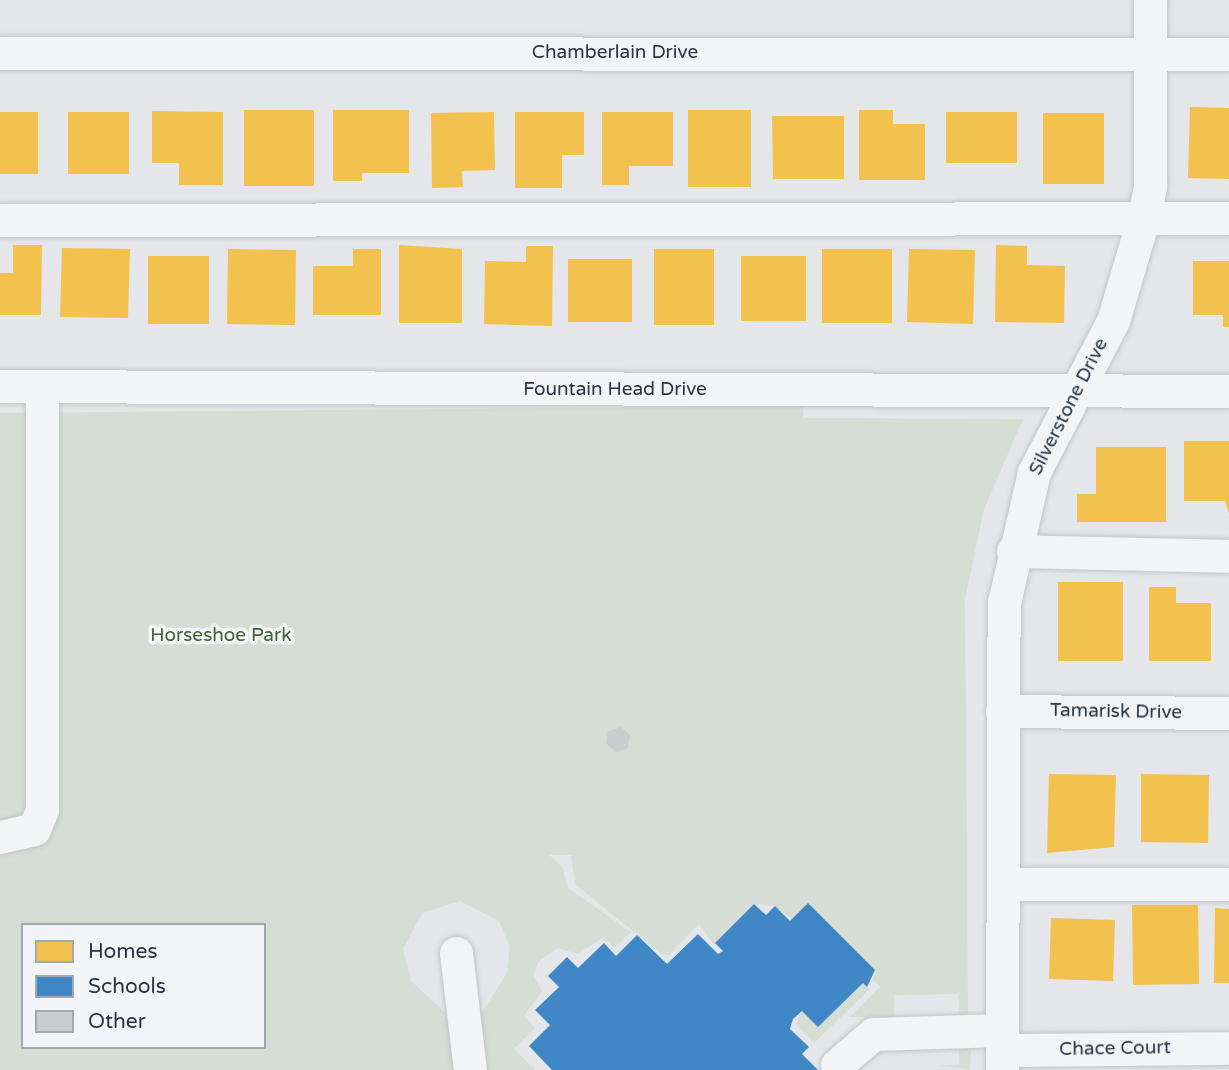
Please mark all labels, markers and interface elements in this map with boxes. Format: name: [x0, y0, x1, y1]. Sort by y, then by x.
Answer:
street label: Chamberlain Drive: [532, 42, 698, 64]
street label: Silverstone Drive: [1025, 335, 1113, 479]
street label: Fountain Head Drive: [523, 379, 707, 401]
park label: Horseshoe Park: [150, 625, 292, 647]
street label: Tamarisk Drive: [1050, 699, 1182, 725]
legend: [21, 923, 266, 1049]
text: Homes: [88, 939, 158, 964]
text: Schools: [88, 974, 166, 999]
text: Other: [88, 1009, 146, 1034]
street label: Chace Court: [1059, 1037, 1171, 1061]

